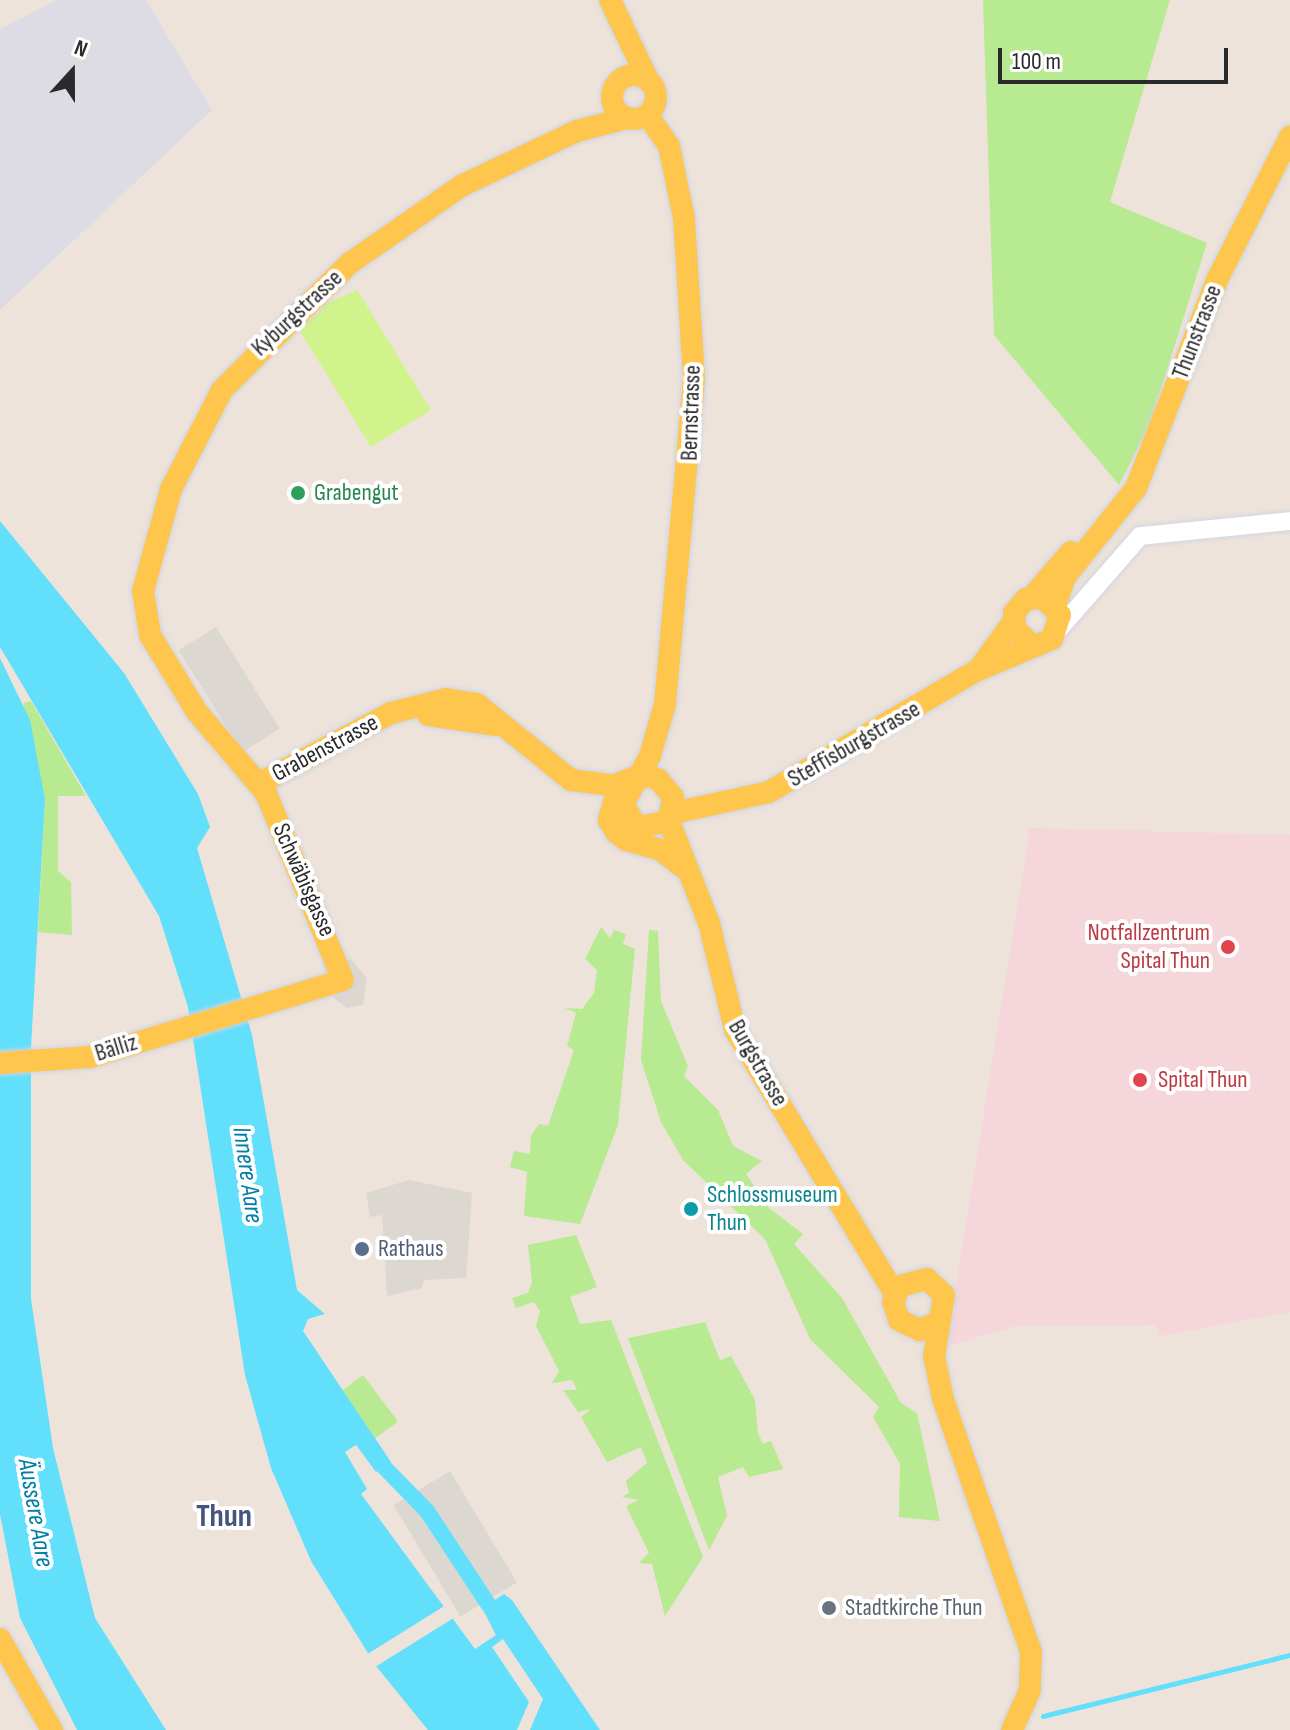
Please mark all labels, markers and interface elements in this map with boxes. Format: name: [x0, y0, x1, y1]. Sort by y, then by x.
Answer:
north arrow: [32, 32, 112, 112]
scale bar: [1002, 32, 1232, 82]
text: N: [70, 34, 91, 64]
text: 100 m: [1012, 47, 1061, 76]
street label: Kyburgstrasse: [246, 264, 348, 362]
street label: Thunstrasse: [1166, 281, 1228, 383]
street label: Bernstrasse: [675, 365, 707, 461]
place label: Grabengut: [314, 479, 399, 507]
marker: Grabengut: [289, 484, 307, 502]
street label: Steffisburgstrasse: [783, 695, 925, 793]
street label: Grabenstrasse: [267, 708, 383, 788]
street label: Schwäbisgasse: [266, 819, 342, 941]
place label: Notfallzentrum Spital Thun: [1088, 919, 1210, 975]
marker: Notfallzentrum Spital Thun: [1217, 936, 1239, 958]
street label: Burgstrasse: [722, 1015, 794, 1111]
street label: Bälliz: [91, 1028, 141, 1068]
place label: Spital Thun: [1158, 1066, 1247, 1094]
marker: Spital Thun: [1129, 1069, 1151, 1091]
water label: Innere Aare: [225, 1125, 269, 1225]
place label: Schlossmuseum Thun: [707, 1181, 838, 1237]
marker: Schlossmuseum Thun: [682, 1200, 700, 1218]
place label: Rathaus: [378, 1235, 443, 1263]
marker: Rathaus: [353, 1240, 371, 1258]
water label: Äussere Aare: [10, 1456, 60, 1570]
district label: Thun: [196, 1498, 252, 1536]
place label: Stadtkirche Thun: [845, 1594, 983, 1622]
marker: Stadtkirche Thun: [820, 1599, 838, 1617]

